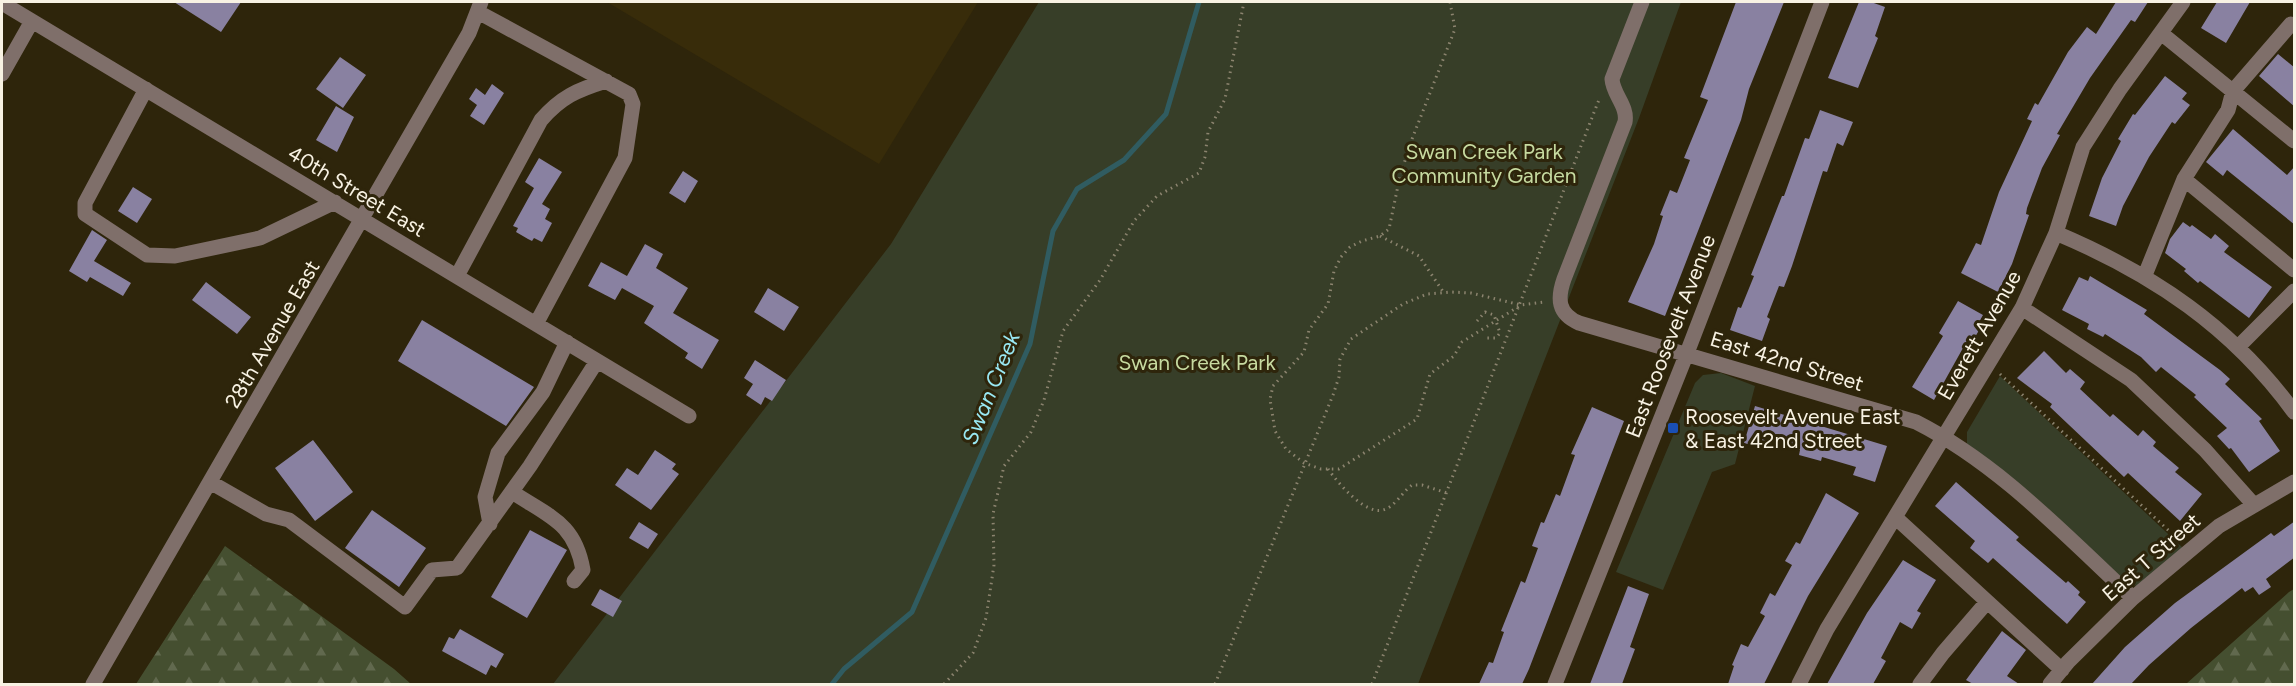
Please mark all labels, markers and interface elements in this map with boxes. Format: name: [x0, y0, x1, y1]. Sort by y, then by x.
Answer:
park label: Swan Creek Park Community Garden: [1392, 139, 1576, 188]
street label: 40th Street East: [284, 140, 430, 242]
street label: East Roosevelt Avenue: [1620, 231, 1720, 441]
street label: 28th Avenue East: [220, 256, 324, 412]
street label: Everett Avenue: [1932, 266, 2026, 404]
water label: Swan Creek: [956, 326, 1026, 448]
street label: East 42nd Street: [1707, 326, 1867, 396]
park label: Swan Creek Park: [1118, 350, 1276, 375]
place label: Roosevelt Avenue East & East 42nd Street: [1685, 404, 1900, 453]
marker: Roosevelt Avenue East & East 42nd Street: [1666, 421, 1680, 435]
street label: East T Street: [2097, 508, 2205, 606]

